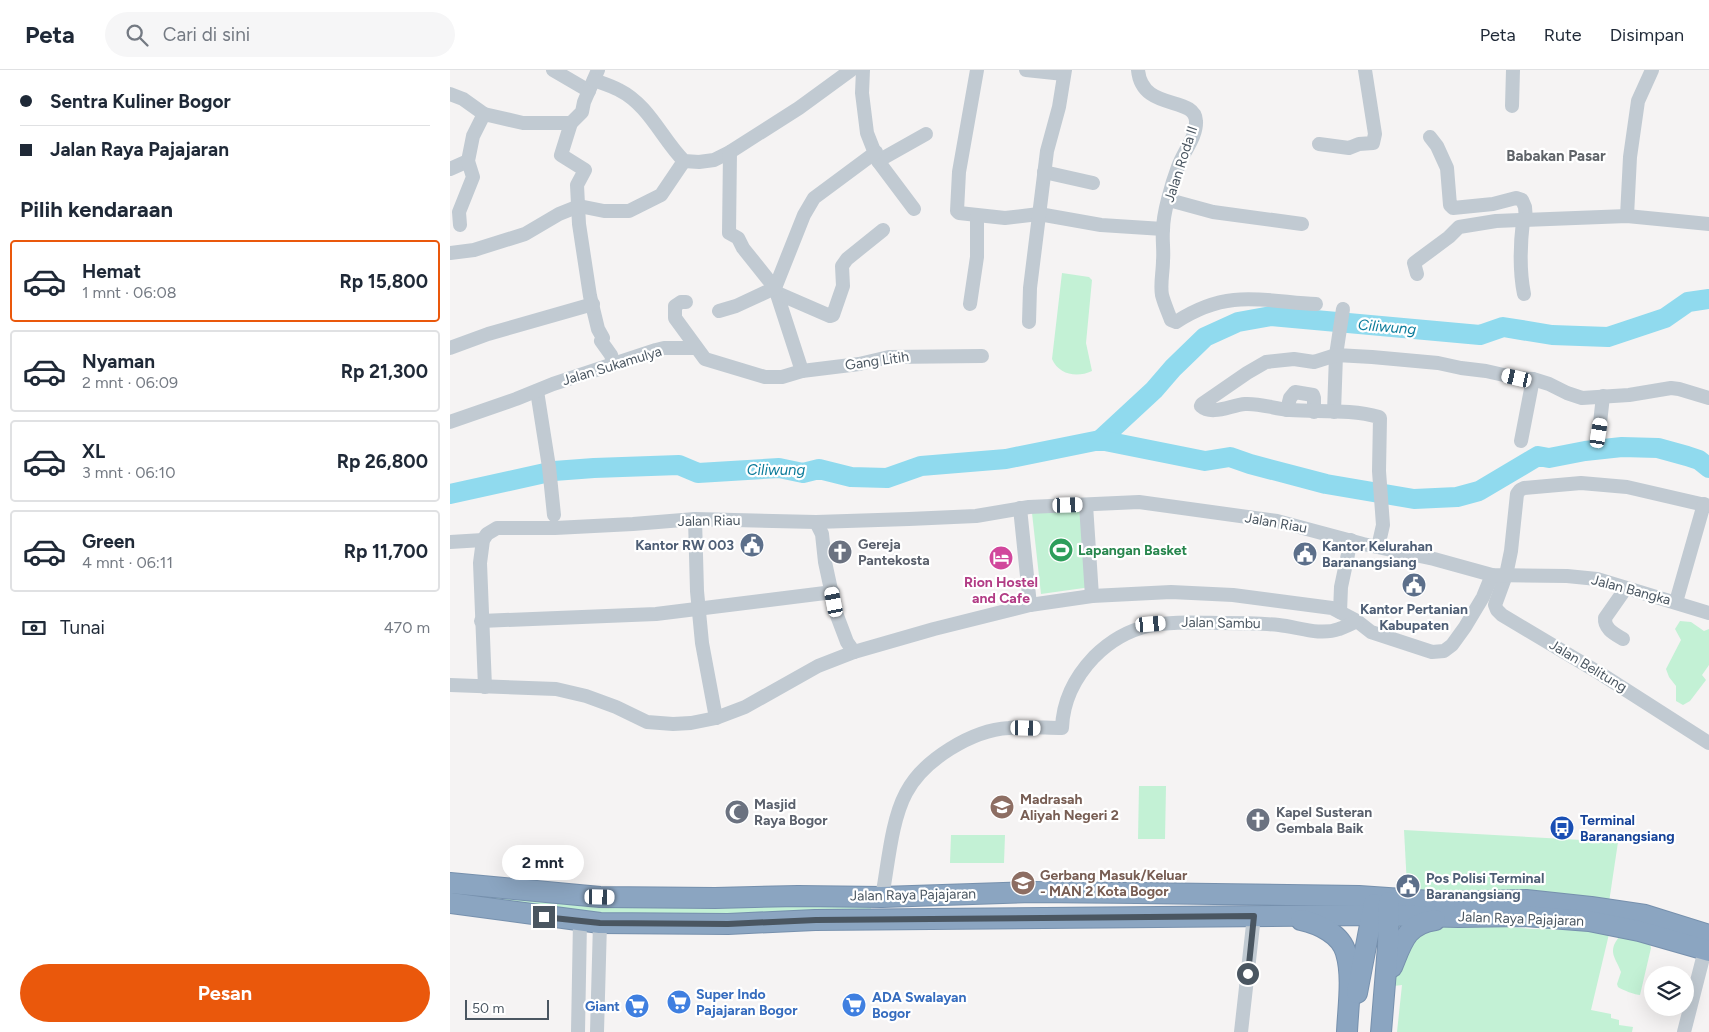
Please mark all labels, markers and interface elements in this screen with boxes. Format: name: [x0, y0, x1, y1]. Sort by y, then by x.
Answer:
search box: [105, 12, 455, 57]
text: Peta: [25, 20, 75, 49]
icon: search: [123, 21, 151, 49]
text: Cari di sini: [163, 23, 250, 46]
text: Peta: [1480, 24, 1516, 46]
text: Rute: [1544, 24, 1582, 46]
text: Disimpan: [1610, 24, 1684, 46]
text: Sentra Kuliner Bogor: [50, 90, 231, 113]
street label: Jalan Roda II: [1161, 124, 1201, 204]
text: Jalan Raya Pajajaran: [50, 138, 229, 161]
district label: Babakan Pasar: [1506, 147, 1606, 165]
text: Pilih kendaraan: [20, 196, 173, 223]
icon: car: [22, 259, 67, 304]
text: Hemat: [82, 260, 141, 283]
text: Rp 15,800: [340, 270, 428, 293]
text: 1 mnt · 06:08: [82, 283, 177, 302]
water label: Ciliwung: [1357, 315, 1417, 339]
street label: Jalan Sukamulya: [560, 343, 664, 389]
street label: Gang Litih: [844, 348, 910, 374]
icon: car: [22, 349, 67, 394]
text: Nyaman: [82, 350, 155, 373]
text: Rp 21,300: [341, 360, 428, 383]
car: [1500, 367, 1533, 389]
text: 2 mnt · 06:09: [82, 373, 178, 392]
car: [1589, 417, 1608, 449]
icon: car: [22, 439, 67, 484]
text: XL: [82, 440, 105, 463]
text: Rp 26,800: [337, 450, 428, 473]
water label: Ciliwung: [747, 461, 805, 479]
text: 3 mnt · 06:10: [82, 463, 175, 482]
car: [1052, 497, 1083, 513]
street label: Jalan Riau: [1244, 509, 1308, 537]
street label: Jalan Riau: [677, 512, 741, 530]
icon: car: [22, 529, 67, 574]
text: Green: [82, 530, 135, 553]
public building icon: Kantor RW 003: [739, 532, 765, 558]
place label: Gereja Pantekosta: [858, 536, 930, 569]
place label: Kantor RW 003: [635, 537, 734, 554]
sports icon: Lapangan Basket: [1048, 537, 1074, 563]
place label: Kantor Kelurahan Baranangsiang: [1322, 538, 1433, 571]
church icon: Gereja Pantekosta: [827, 539, 853, 565]
text: Rp 11,700: [344, 540, 428, 563]
public building icon: Kantor Kelurahan Baranangsiang: [1292, 541, 1318, 567]
place label: Lapangan Basket: [1078, 542, 1187, 559]
hotel icon: Rion Hostel and Cafe: [988, 545, 1014, 571]
text: 4 mnt · 06:11: [82, 553, 173, 572]
street label: Jalan Bangka: [1590, 571, 1672, 609]
public building icon: Kantor Pertanian Kabupaten: [1401, 572, 1427, 598]
place label: Rion Hostel and Cafe: [964, 574, 1038, 607]
car: [823, 586, 844, 618]
place label: Kantor Pertanian Kabupaten: [1360, 601, 1468, 634]
icon: cash: [20, 614, 48, 642]
street label: Jalan Sambu: [1181, 614, 1261, 632]
car: [1135, 615, 1166, 633]
text: Tunai: [60, 616, 105, 639]
text: 470 m: [384, 618, 430, 637]
street label: Jalan Belitung: [1546, 636, 1630, 696]
car: [1010, 720, 1041, 736]
place label: Madrasah Aliyah Negeri 2: [1020, 791, 1119, 824]
school or university icon: Madrasah Aliyah Negeri 2: [989, 794, 1015, 820]
place label: Masjid Raya Bogor: [754, 796, 828, 829]
mosque icon: Masjid Raya Bogor: [724, 799, 750, 825]
place label: Kapel Susteran Gembala Baik: [1276, 804, 1372, 837]
church icon: Kapel Susteran Gembala Baik: [1245, 807, 1271, 833]
place label: Terminal Baranangsiang: [1580, 812, 1675, 845]
bus stop icon: Terminal Baranangsiang: [1549, 815, 1575, 841]
callout: 2 mnt: [503, 844, 585, 880]
text: 2 mnt: [522, 853, 564, 872]
place label: Gerbang Masuk/Keluar - MAN 2 Kota Bogor: [1040, 867, 1188, 900]
school or university icon: Gerbang Masuk/Keluar - MAN 2 Kota Bogor: [1010, 870, 1036, 896]
place label: Pos Polisi Terminal Baranangsiang: [1426, 870, 1544, 903]
public building icon: Pos Polisi Terminal Baranangsiang: [1395, 873, 1421, 899]
street label: Jalan Raya Pajajaran: [850, 885, 976, 905]
car: [584, 889, 615, 905]
route end: [533, 906, 555, 928]
street label: Jalan Raya Pajajaran: [1458, 908, 1584, 930]
route start: [1237, 963, 1259, 985]
button: Pesan: [20, 964, 430, 1022]
map controls: [1644, 966, 1694, 1016]
button: layers: [1644, 966, 1694, 1016]
place label: Super Indo Pajajaran Bogor: [696, 986, 798, 1019]
supermarket icon: Super Indo Pajajaran Bogor: [666, 989, 692, 1015]
place label: ADA Swalayan Bogor: [872, 989, 967, 1022]
supermarket icon: ADA Swalayan Bogor: [841, 992, 867, 1018]
supermarket icon: Giant: [624, 993, 650, 1019]
scale bar: [465, 997, 549, 1020]
place label: Giant: [585, 998, 620, 1015]
text: 50 m: [472, 1000, 504, 1017]

